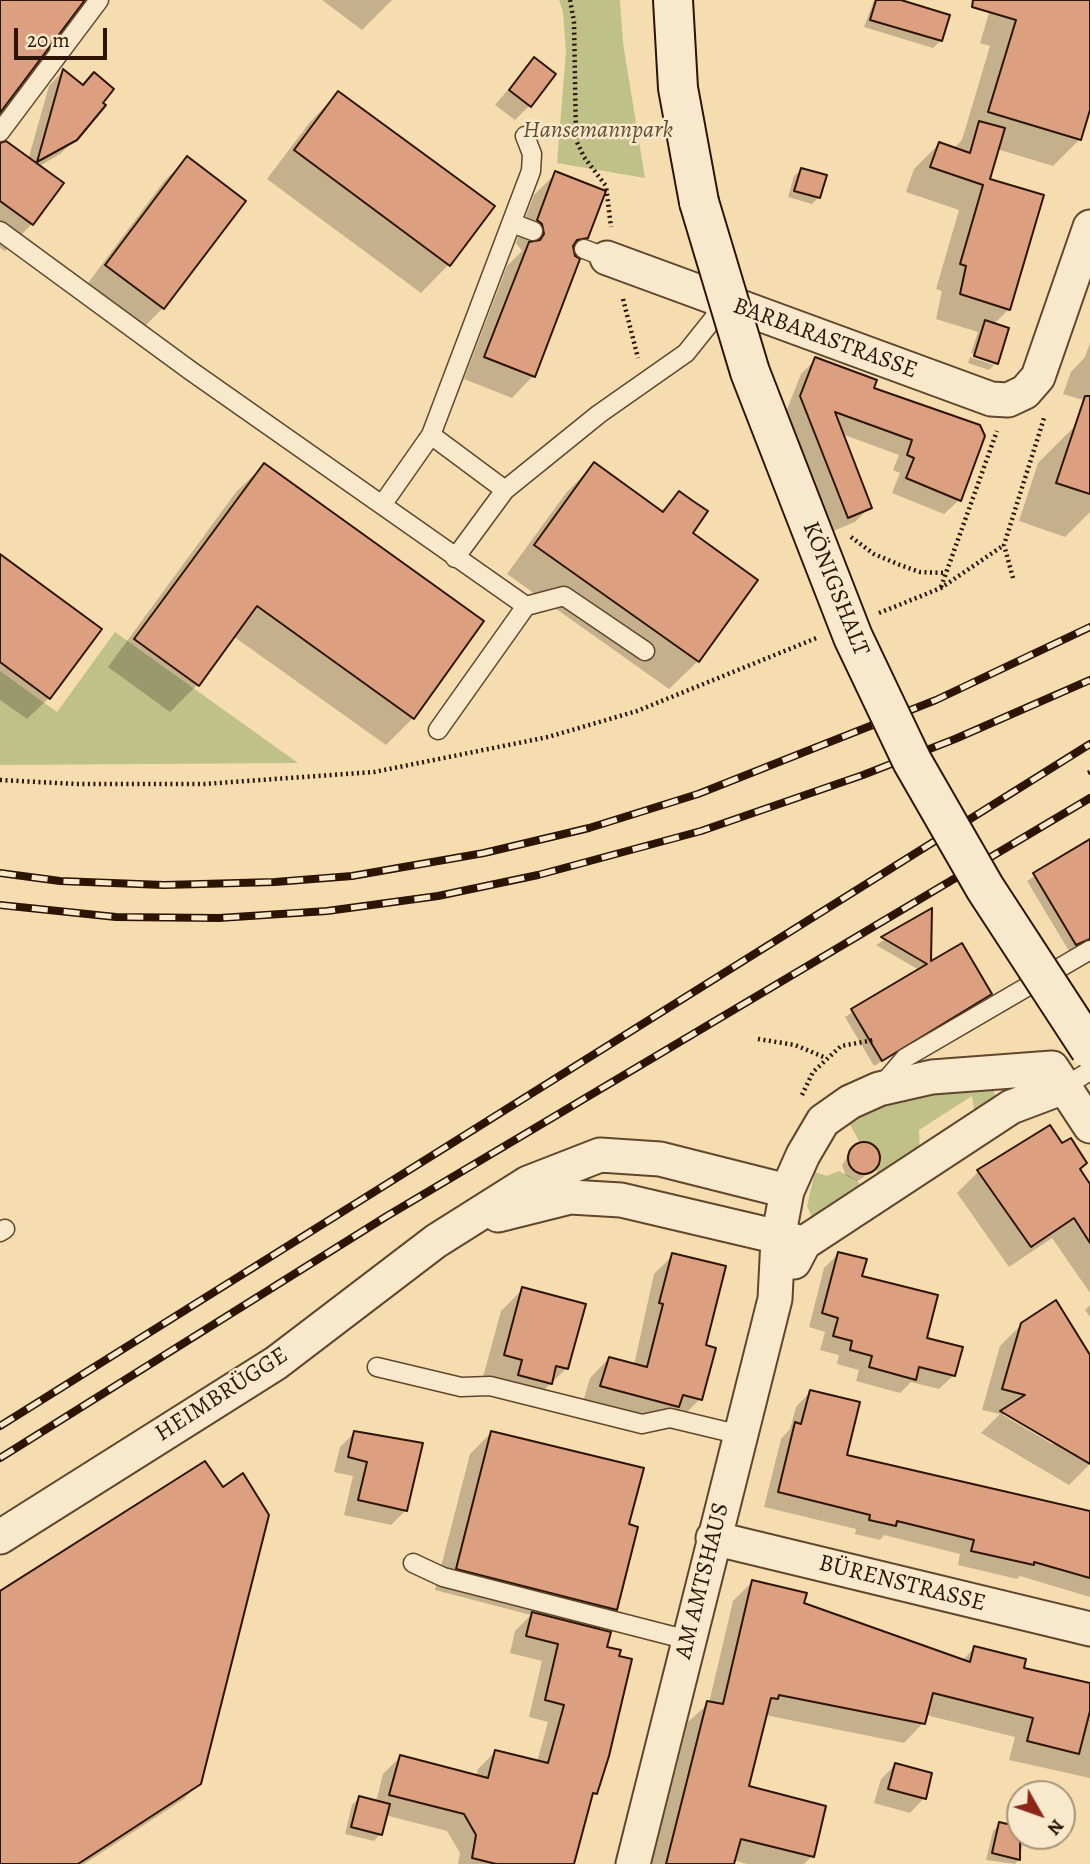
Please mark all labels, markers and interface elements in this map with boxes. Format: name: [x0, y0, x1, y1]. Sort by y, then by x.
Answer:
scale bar: [18, 14, 110, 58]
text: 20 m: [27, 26, 70, 54]
park label: Hansemannpark: [523, 117, 673, 145]
street label: BARBARASTRASSE: [729, 292, 921, 386]
street label: KÖNIGSHALT: [795, 518, 875, 660]
street label: HEIMBRÜGGE: [150, 1341, 294, 1449]
street label: AM AMTSHAUS: [670, 1500, 736, 1662]
street label: BÜRENSTRASSE: [816, 1549, 988, 1619]
north arrow: [1006, 1780, 1076, 1850]
text: N: [1041, 1814, 1070, 1841]

